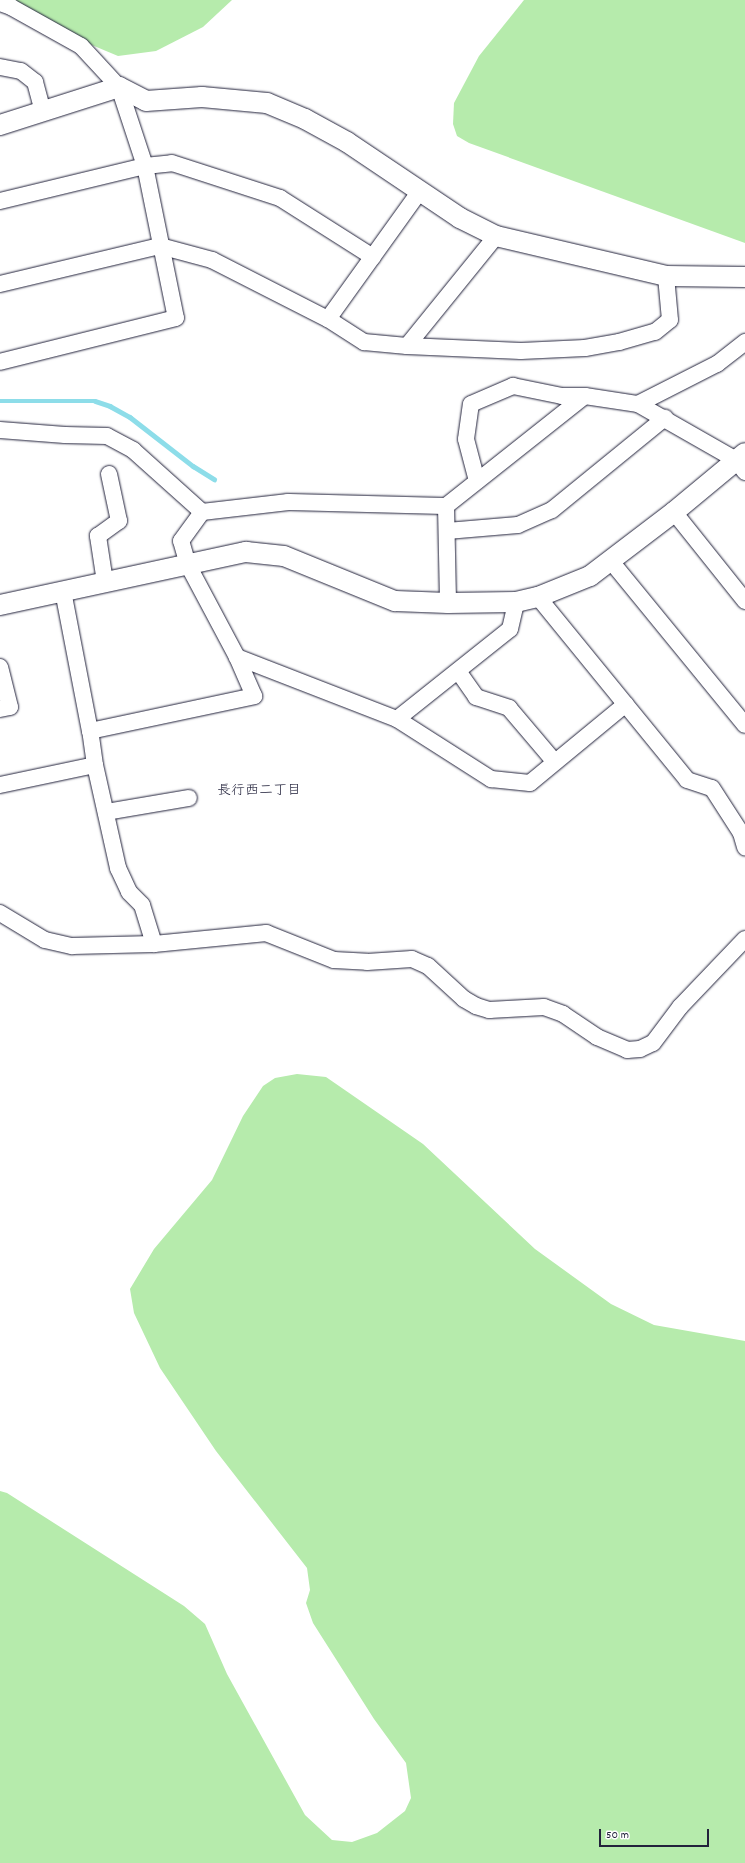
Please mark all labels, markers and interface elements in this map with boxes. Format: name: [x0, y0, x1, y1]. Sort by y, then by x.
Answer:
district label: 長行西二丁目: [217, 783, 301, 799]
scale bar: [601, 1821, 711, 1847]
text: 50 m: [606, 1827, 629, 1844]

